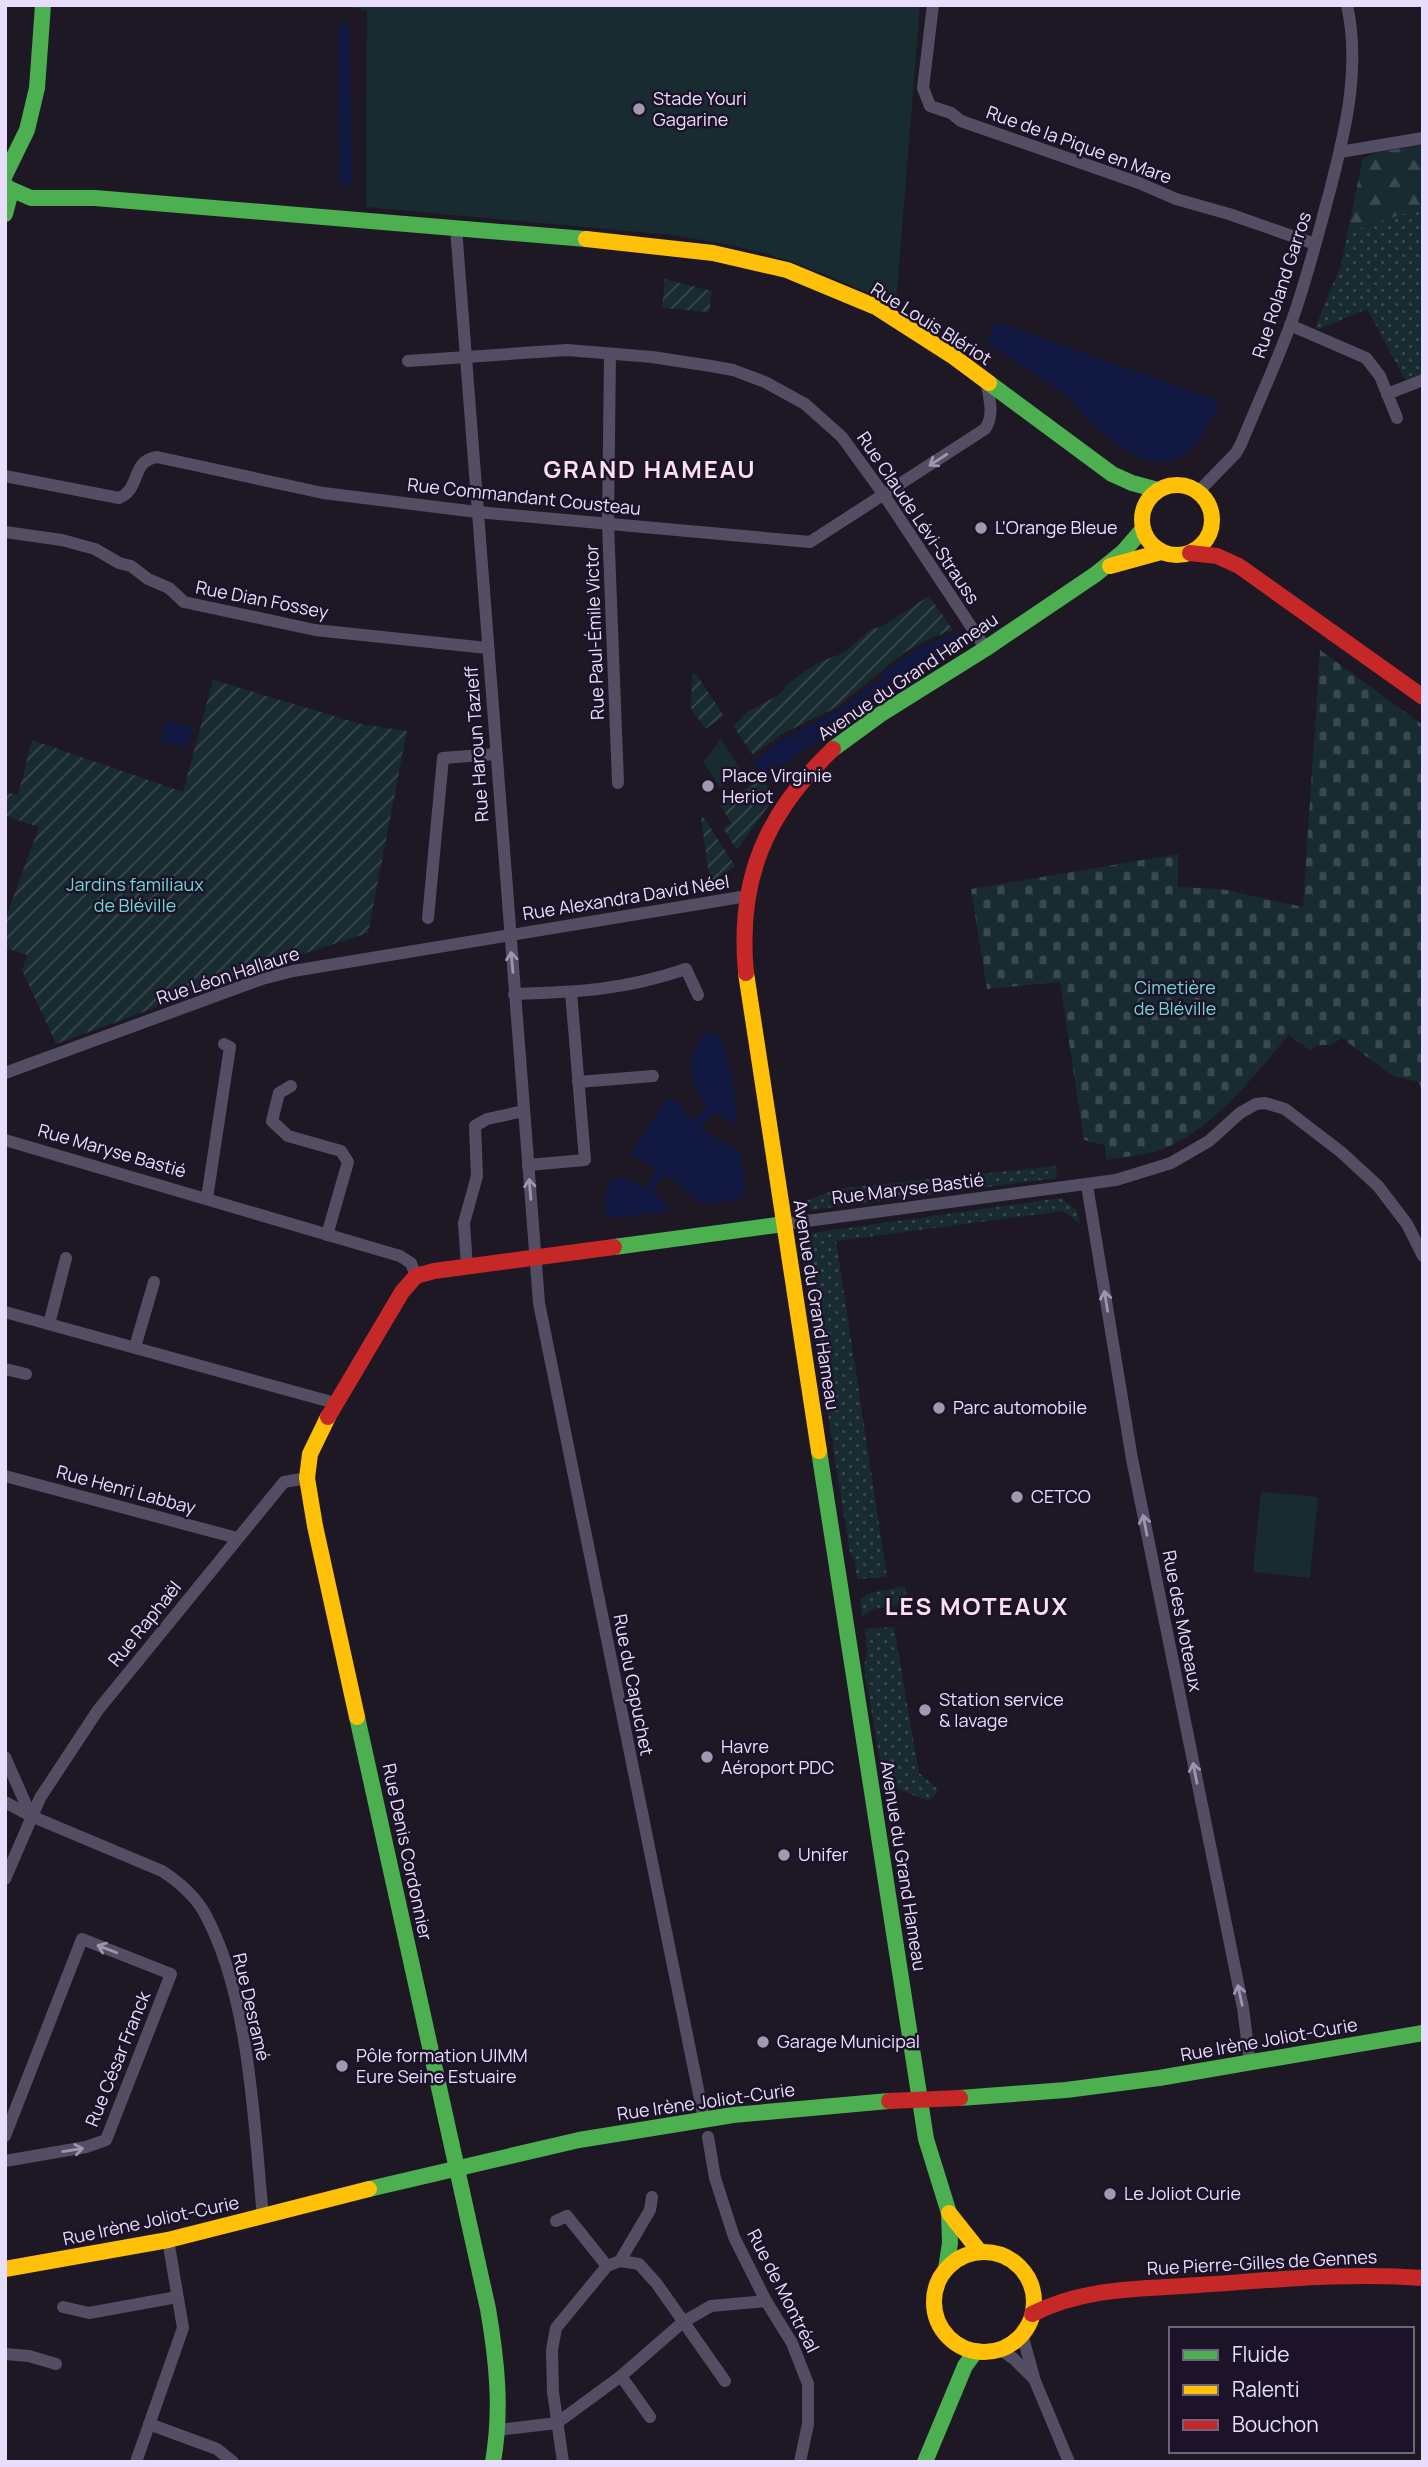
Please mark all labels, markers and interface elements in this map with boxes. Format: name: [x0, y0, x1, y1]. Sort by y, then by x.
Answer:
place label: Stade Youri Gagarine: [653, 86, 747, 131]
street label: Rue de la Pique en Mare: [983, 99, 1175, 189]
marker: Stade Youri Gagarine: [631, 101, 647, 117]
street label: Rue Roland Garros: [1246, 208, 1316, 361]
street label: Rue Louis Blériot: [867, 276, 997, 370]
street label: Rue Claude Lévi-Strauss: [852, 427, 986, 608]
district label: GRAND HAMEAU: [543, 452, 757, 485]
one-way arrow: [929, 453, 948, 467]
street label: Rue Commandant Cousteau: [406, 472, 642, 520]
place label: L'Orange Bleue: [995, 515, 1117, 539]
marker: L'Orange Bleue: [973, 520, 989, 536]
street label: Rue Paul-Émile Victor: [579, 543, 609, 720]
street label: Rue Dian Fossey: [194, 574, 331, 624]
street label: Avenue du Grand Hameau: [813, 607, 1002, 746]
street label: Rue Haroun Tazieff: [459, 665, 493, 823]
place label: Place Virginie Heriot: [722, 763, 832, 808]
marker: Place Virginie Heriot: [700, 778, 716, 794]
street label: Rue Alexandra David Néel: [521, 869, 731, 925]
park label: Jardins familiaux de Bléville: [66, 872, 204, 917]
street label: Rue Léon Hallaure: [153, 941, 302, 1009]
one-way arrow: [505, 951, 518, 974]
park label: Cimetière de Bléville: [1134, 975, 1216, 1020]
street label: Rue Maryse Bastié: [35, 1117, 189, 1183]
street label: Rue Maryse Bastié: [830, 1167, 985, 1209]
one-way arrow: [523, 1178, 536, 1200]
street label: Avenue du Grand Hameau: [789, 1198, 845, 1412]
one-way arrow: [1099, 1290, 1112, 1313]
place label: Parc automobile: [953, 1395, 1087, 1419]
marker: Parc automobile: [931, 1400, 947, 1416]
street label: Rue Henri Labbay: [54, 1459, 199, 1519]
place label: CETCO: [1031, 1484, 1091, 1508]
marker: CETCO: [1009, 1489, 1025, 1505]
one-way arrow: [1138, 1514, 1152, 1537]
street label: Rue des Moteaux: [1158, 1548, 1209, 1694]
street label: Rue Raphaël: [102, 1576, 186, 1671]
district label: LES MOTEAUX: [885, 1589, 1069, 1622]
street label: Rue du Capuchet: [608, 1612, 659, 1758]
place label: Station service & lavage: [939, 1687, 1064, 1732]
marker: Station service & lavage: [917, 1702, 933, 1718]
place label: Havre Aéroport PDC: [721, 1734, 834, 1779]
marker: Havre Aéroport PDC: [699, 1749, 715, 1765]
street label: Avenue du Grand Hameau: [876, 1759, 932, 1973]
street label: Rue Denis Cordonnier: [378, 1761, 439, 1943]
one-way arrow: [1187, 1762, 1201, 1785]
place label: Unifer: [798, 1842, 849, 1866]
marker: Unifer: [776, 1847, 792, 1863]
one-way arrow: [97, 1942, 119, 1954]
street label: Rue Desramé: [228, 1950, 276, 2063]
one-way arrow: [1233, 1984, 1247, 2007]
street label: Rue César Franck: [79, 1986, 156, 2130]
street label: Rue Irène Joliot-Curie: [1178, 2012, 1359, 2066]
place label: Garage Municipal: [777, 2029, 920, 2053]
marker: Garage Municipal: [755, 2034, 771, 2050]
place label: Pôle formation UIMM Eure Seine Estuaire: [356, 2043, 528, 2088]
marker: Pôle formation UIMM Eure Seine Estuaire: [334, 2058, 350, 2074]
street label: Rue Irène Joliot-Curie: [615, 2077, 796, 2125]
one-way arrow: [61, 2142, 83, 2156]
place label: Le Joliot Curie: [1124, 2181, 1241, 2205]
marker: Le Joliot Curie: [1102, 2186, 1118, 2202]
street label: Rue Irène Joliot-Curie: [61, 2190, 241, 2250]
street label: Rue de Montréal: [742, 2225, 825, 2356]
street label: Rue Pierre-Gilles de Gennes: [1146, 2244, 1378, 2280]
legend: [1169, 2327, 1414, 2453]
text: Fluide: [1232, 2340, 1290, 2368]
text: Ralenti: [1232, 2375, 1300, 2403]
text: Bouchon: [1232, 2410, 1319, 2438]

